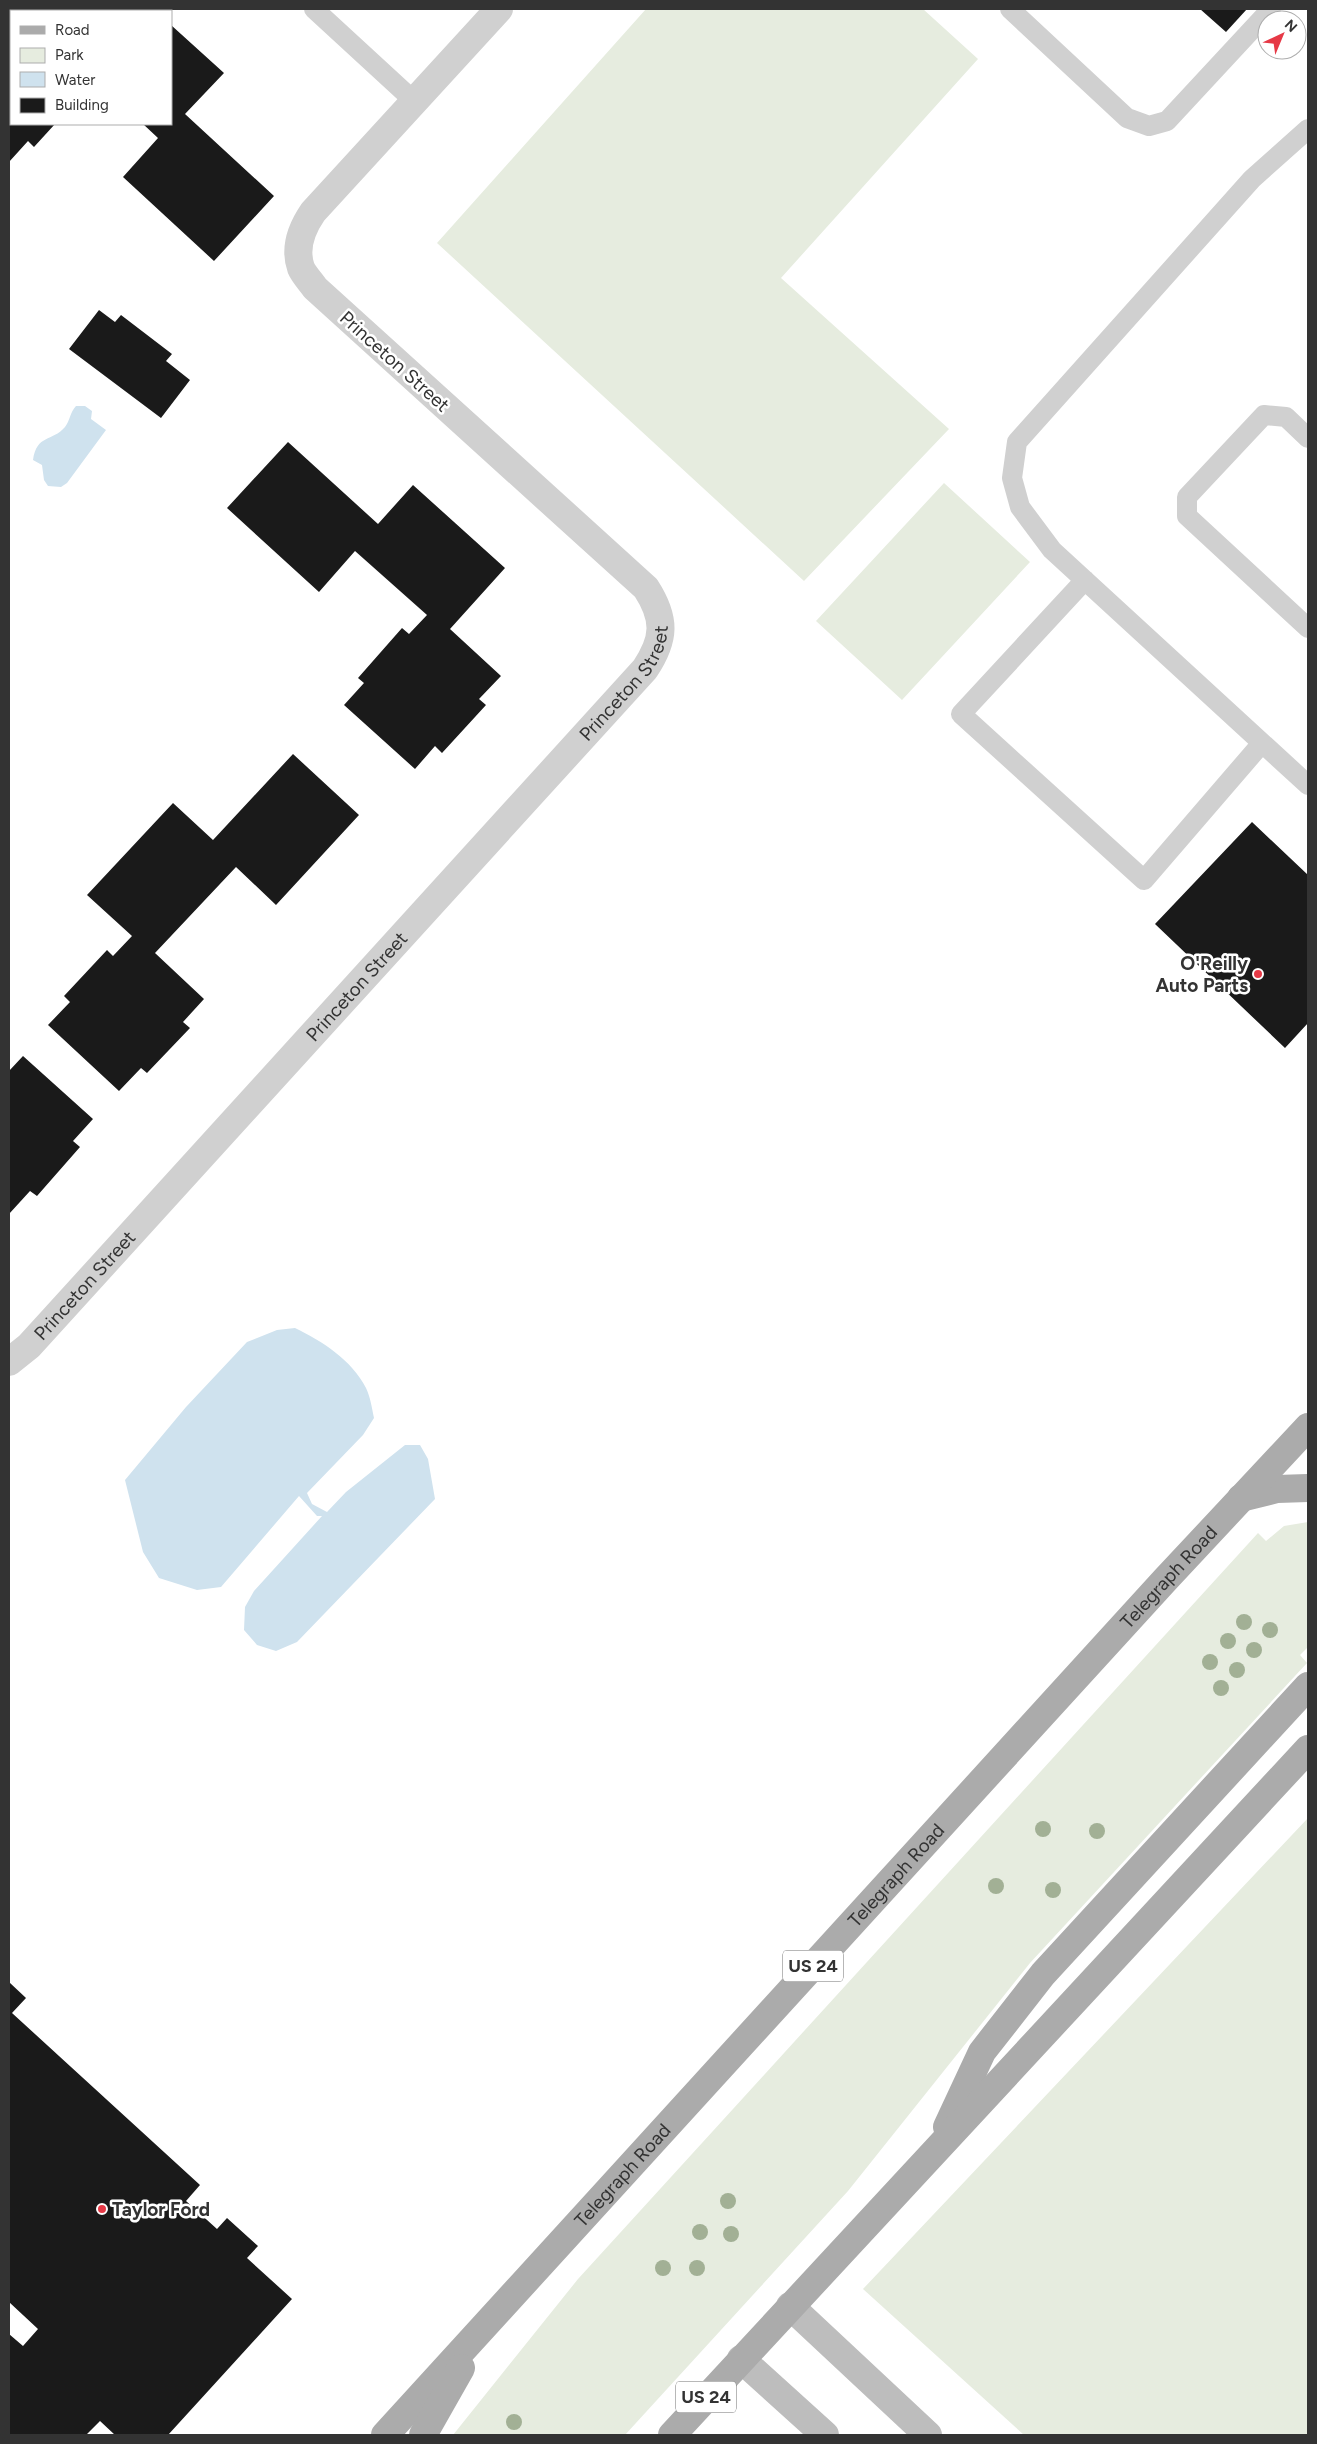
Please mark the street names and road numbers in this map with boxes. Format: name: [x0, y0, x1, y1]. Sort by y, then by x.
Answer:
street label: Princeton Street: [335, 306, 454, 417]
street label: Princeton Street: [574, 625, 673, 746]
street label: Princeton Street: [301, 927, 412, 1046]
street label: Princeton Street: [29, 1226, 140, 1345]
street label: Telegraph Road: [1116, 1521, 1222, 1633]
street label: Telegraph Road: [843, 1819, 949, 1932]
road number: US 24: [783, 1950, 843, 1982]
street label: Telegraph Road: [570, 2119, 676, 2232]
road number: US 24: [676, 2382, 736, 2412]

